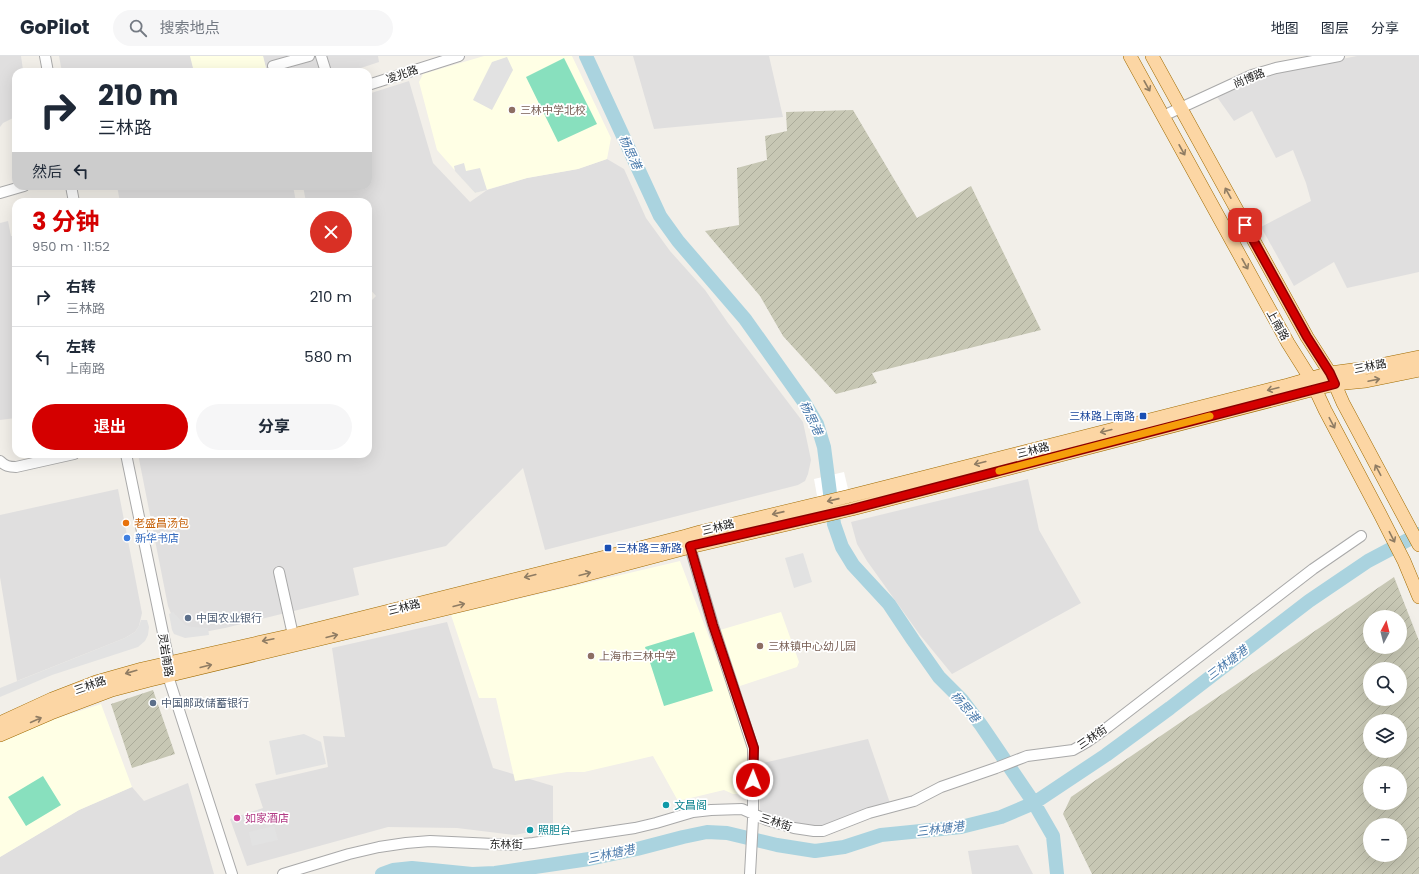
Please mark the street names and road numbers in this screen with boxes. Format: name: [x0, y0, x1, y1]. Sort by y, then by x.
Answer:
street label: 凌兆路: [384, 61, 420, 87]
street label: 尚博路: [1231, 64, 1267, 92]
street label: 上南路: [1263, 307, 1293, 343]
street label: 三林路: [1352, 355, 1388, 377]
street label: 三林路: [1015, 438, 1051, 462]
street label: 三林路: [700, 515, 736, 539]
street label: 三林路: [386, 595, 422, 619]
street label: 灵岩南路: [155, 632, 177, 678]
street label: 三林路: [72, 672, 108, 698]
street label: 三林街: [1074, 721, 1110, 753]
street label: 三林街: [758, 809, 794, 835]
street label: 东林街: [490, 836, 523, 852]

